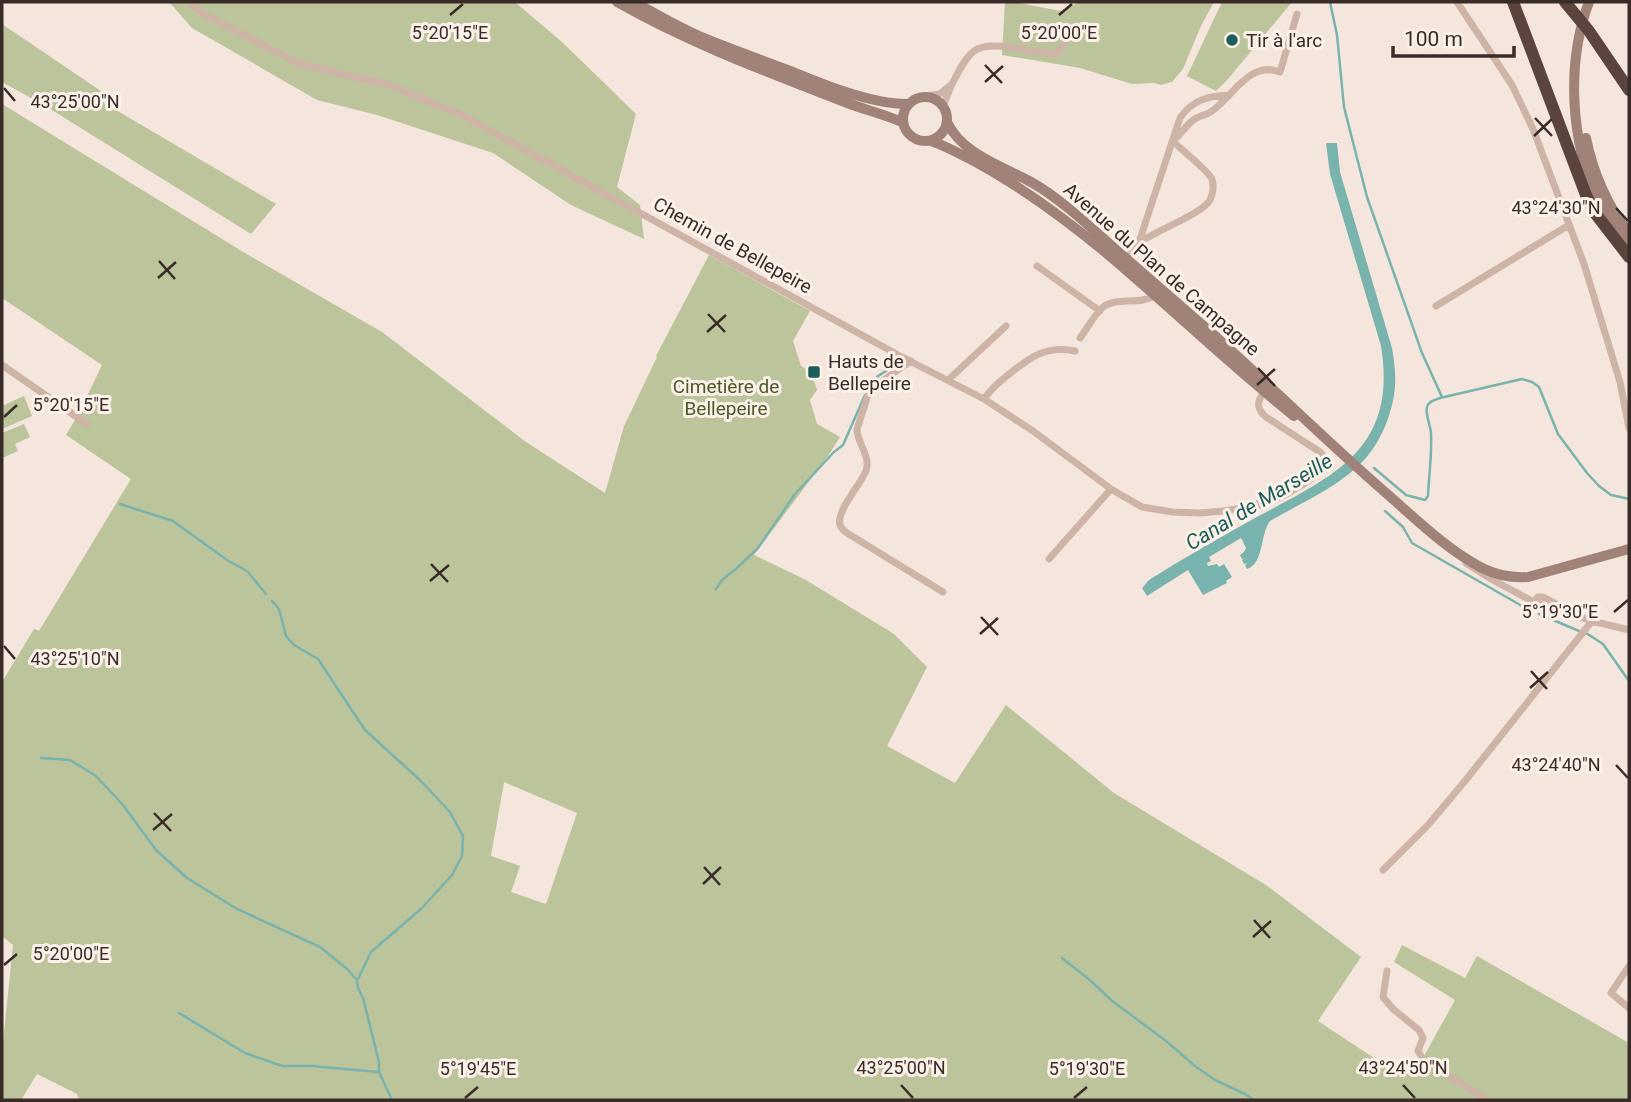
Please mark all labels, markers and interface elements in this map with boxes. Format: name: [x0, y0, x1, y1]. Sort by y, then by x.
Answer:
scale bar: [1393, 14, 1514, 58]
text: 5°20'15"E: [412, 22, 488, 43]
text: 5°20'00"E: [1021, 22, 1097, 43]
text: 100 m: [1404, 27, 1463, 51]
place label: Tir à l'arc: [1246, 29, 1322, 52]
marker: Tir à l'arc: [1224, 32, 1240, 48]
text: 43°25'00"N: [30, 91, 120, 112]
street label: Avenue du Plan de Campagne: [1059, 178, 1264, 361]
street label: Chemin de Bellepeire: [649, 192, 816, 299]
text: 43°24'30"N: [1511, 197, 1601, 218]
place label: Hauts de Bellepeire: [828, 350, 911, 395]
marker: Hauts de Bellepeire: [806, 364, 822, 380]
park label: Cimetière de Bellepeire: [673, 375, 779, 420]
text: 5°20'15"E: [33, 394, 109, 415]
water label: Canal de Marseille: [1181, 449, 1337, 555]
text: 5°19'30"E: [1522, 601, 1598, 622]
text: 43°25'10"N: [30, 648, 120, 669]
text: 43°24'40"N: [1511, 754, 1601, 775]
text: 5°20'00"E: [33, 943, 109, 964]
text: 43°25'00"N: [856, 1057, 946, 1078]
text: 43°24'50"N: [1358, 1057, 1448, 1078]
text: 5°19'45"E: [440, 1058, 516, 1079]
text: 5°19'30"E: [1049, 1058, 1125, 1079]

